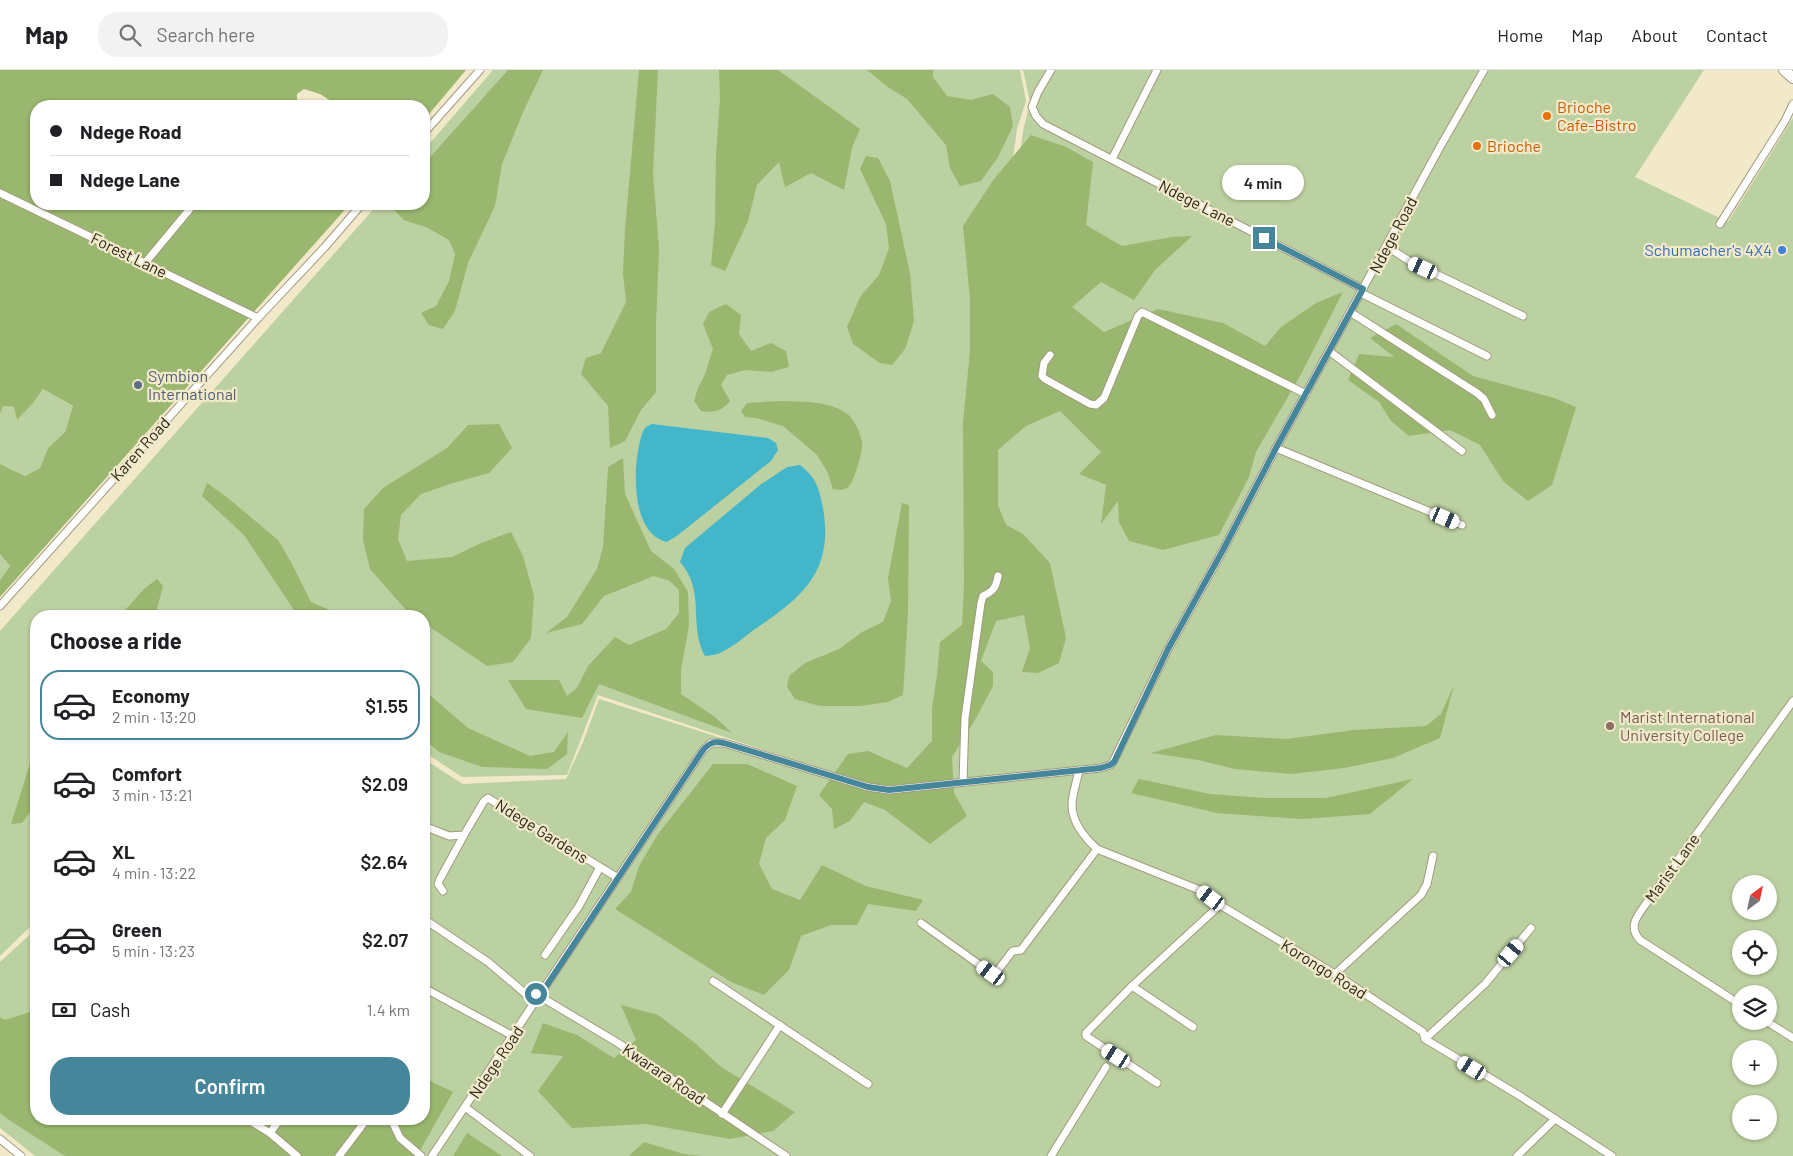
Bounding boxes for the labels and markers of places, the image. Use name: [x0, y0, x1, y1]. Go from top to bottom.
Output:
place label: Brioche Cafe-Bistro: [1557, 97, 1637, 134]
marker: Brioche Cafe-Bistro: [1541, 110, 1553, 122]
place label: Brioche: [1487, 136, 1541, 155]
marker: Brioche: [1471, 140, 1483, 152]
place label: Schumacher's 4X4: [1644, 240, 1772, 259]
marker: Schumacher's 4X4: [1776, 244, 1788, 256]
place label: Symbion International: [148, 366, 237, 403]
marker: Symbion International: [132, 379, 144, 391]
place label: Marist International University College: [1620, 707, 1755, 744]
marker: Marist International University College: [1604, 720, 1616, 732]

